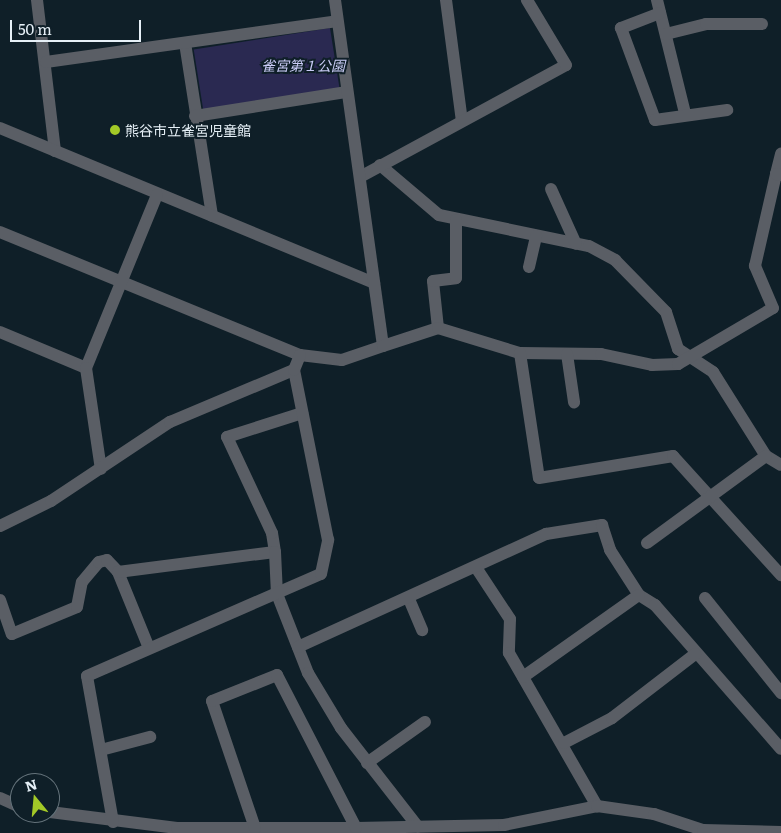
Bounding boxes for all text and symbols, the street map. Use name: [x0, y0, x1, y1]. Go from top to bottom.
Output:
scale bar: [12, 10, 144, 42]
text: 50 m: [18, 17, 52, 40]
park label: 雀宮第１公園: [261, 57, 345, 73]
place label: 熊谷市立雀宮児童館: [125, 122, 251, 138]
marker: 熊谷市立雀宮児童館: [109, 124, 121, 136]
north arrow: [10, 773, 60, 823]
text: N: [22, 773, 39, 796]

